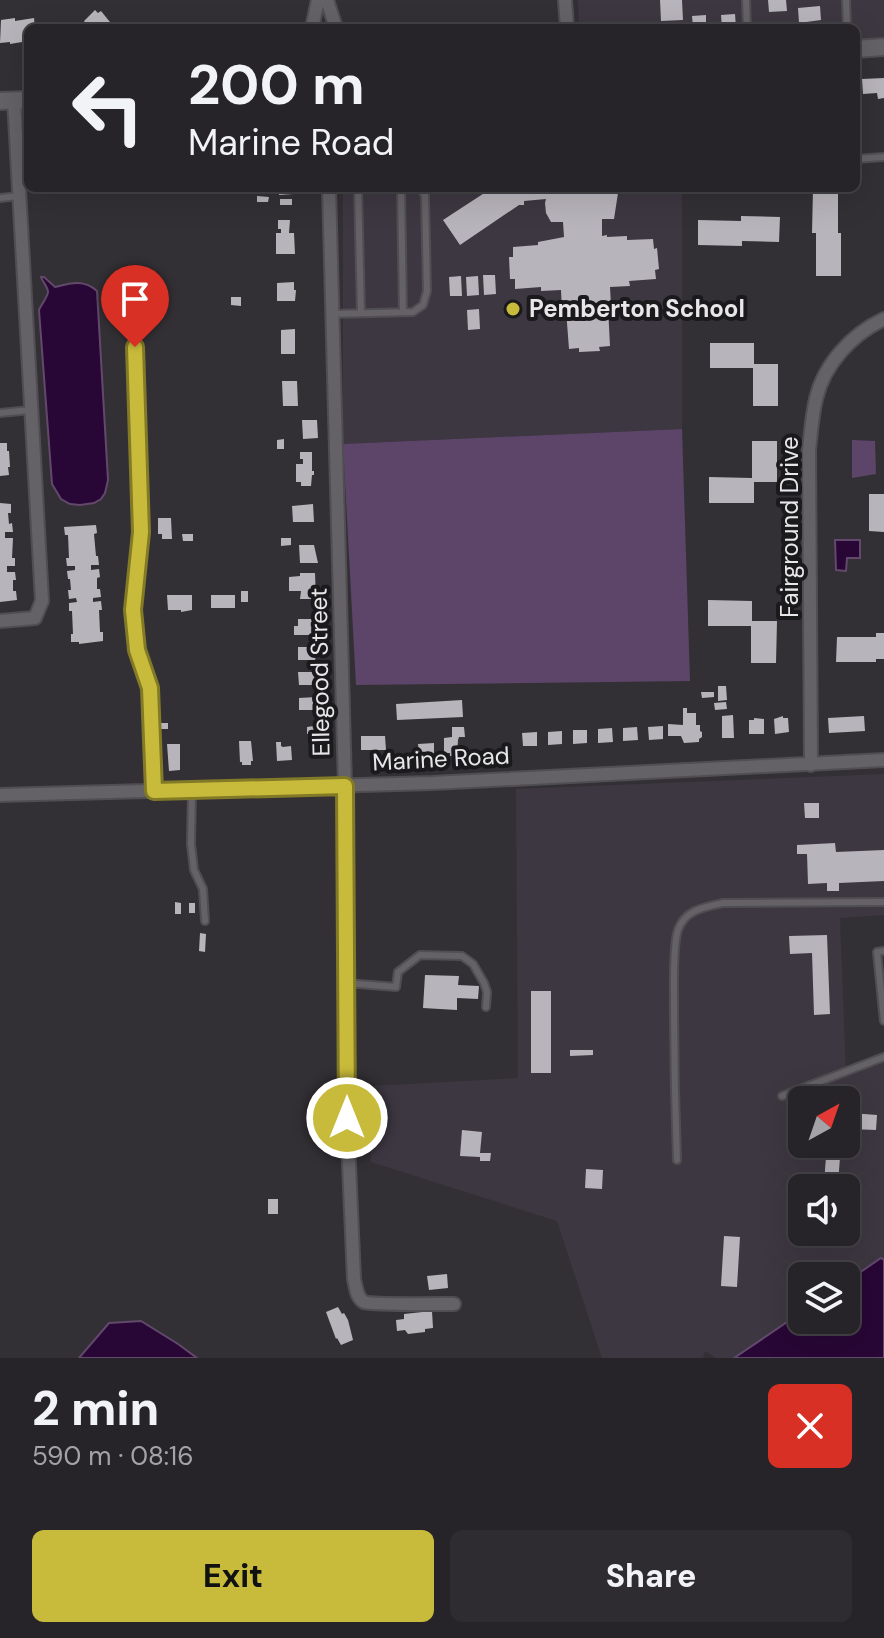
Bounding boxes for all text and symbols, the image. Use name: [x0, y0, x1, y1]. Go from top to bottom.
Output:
text: 200 m: [188, 48, 365, 121]
icon: left: [56, 56, 160, 160]
text: Marine Road: [188, 119, 394, 166]
pin: [101, 265, 169, 347]
icon: arrive: [113, 277, 157, 321]
place label: Pemberton School: [529, 293, 745, 324]
marker: Pemberton School: [504, 300, 522, 318]
street label: Fairground Drive: [774, 436, 805, 618]
street label: Ellegood Street: [303, 587, 336, 757]
street label: Marine Road: [371, 739, 510, 778]
position arrow: [305, 1076, 389, 1160]
north arrow: [788, 1086, 860, 1158]
map controls: [788, 1086, 860, 1334]
button: sound: [788, 1174, 860, 1246]
button: layers: [788, 1262, 860, 1334]
text: 2 min: [32, 1377, 159, 1440]
button: close: [768, 1384, 852, 1468]
text: 590 m · 08:16: [32, 1439, 194, 1473]
button: Exit: [32, 1530, 434, 1622]
button: Share: [450, 1530, 852, 1622]

